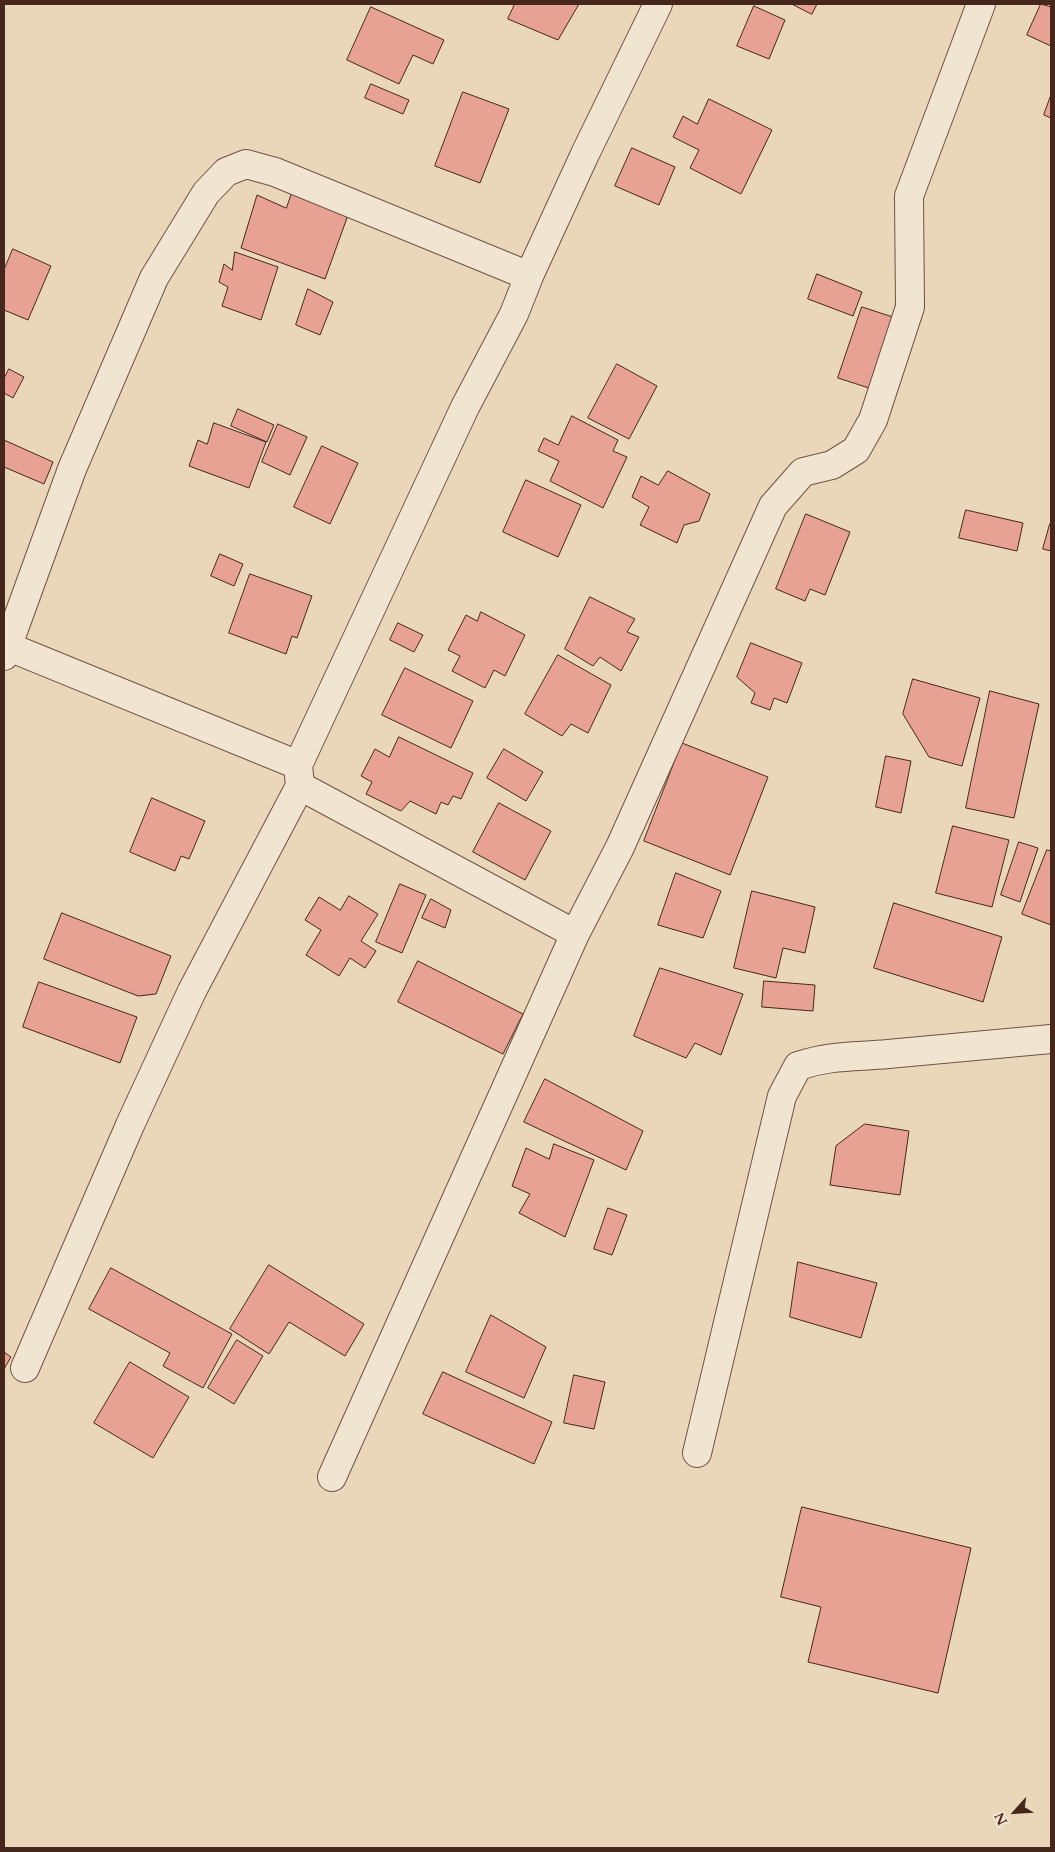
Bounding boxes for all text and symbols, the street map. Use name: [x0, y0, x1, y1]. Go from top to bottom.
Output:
north arrow: [990, 1787, 1040, 1837]
text: N: [990, 1809, 1012, 1828]

